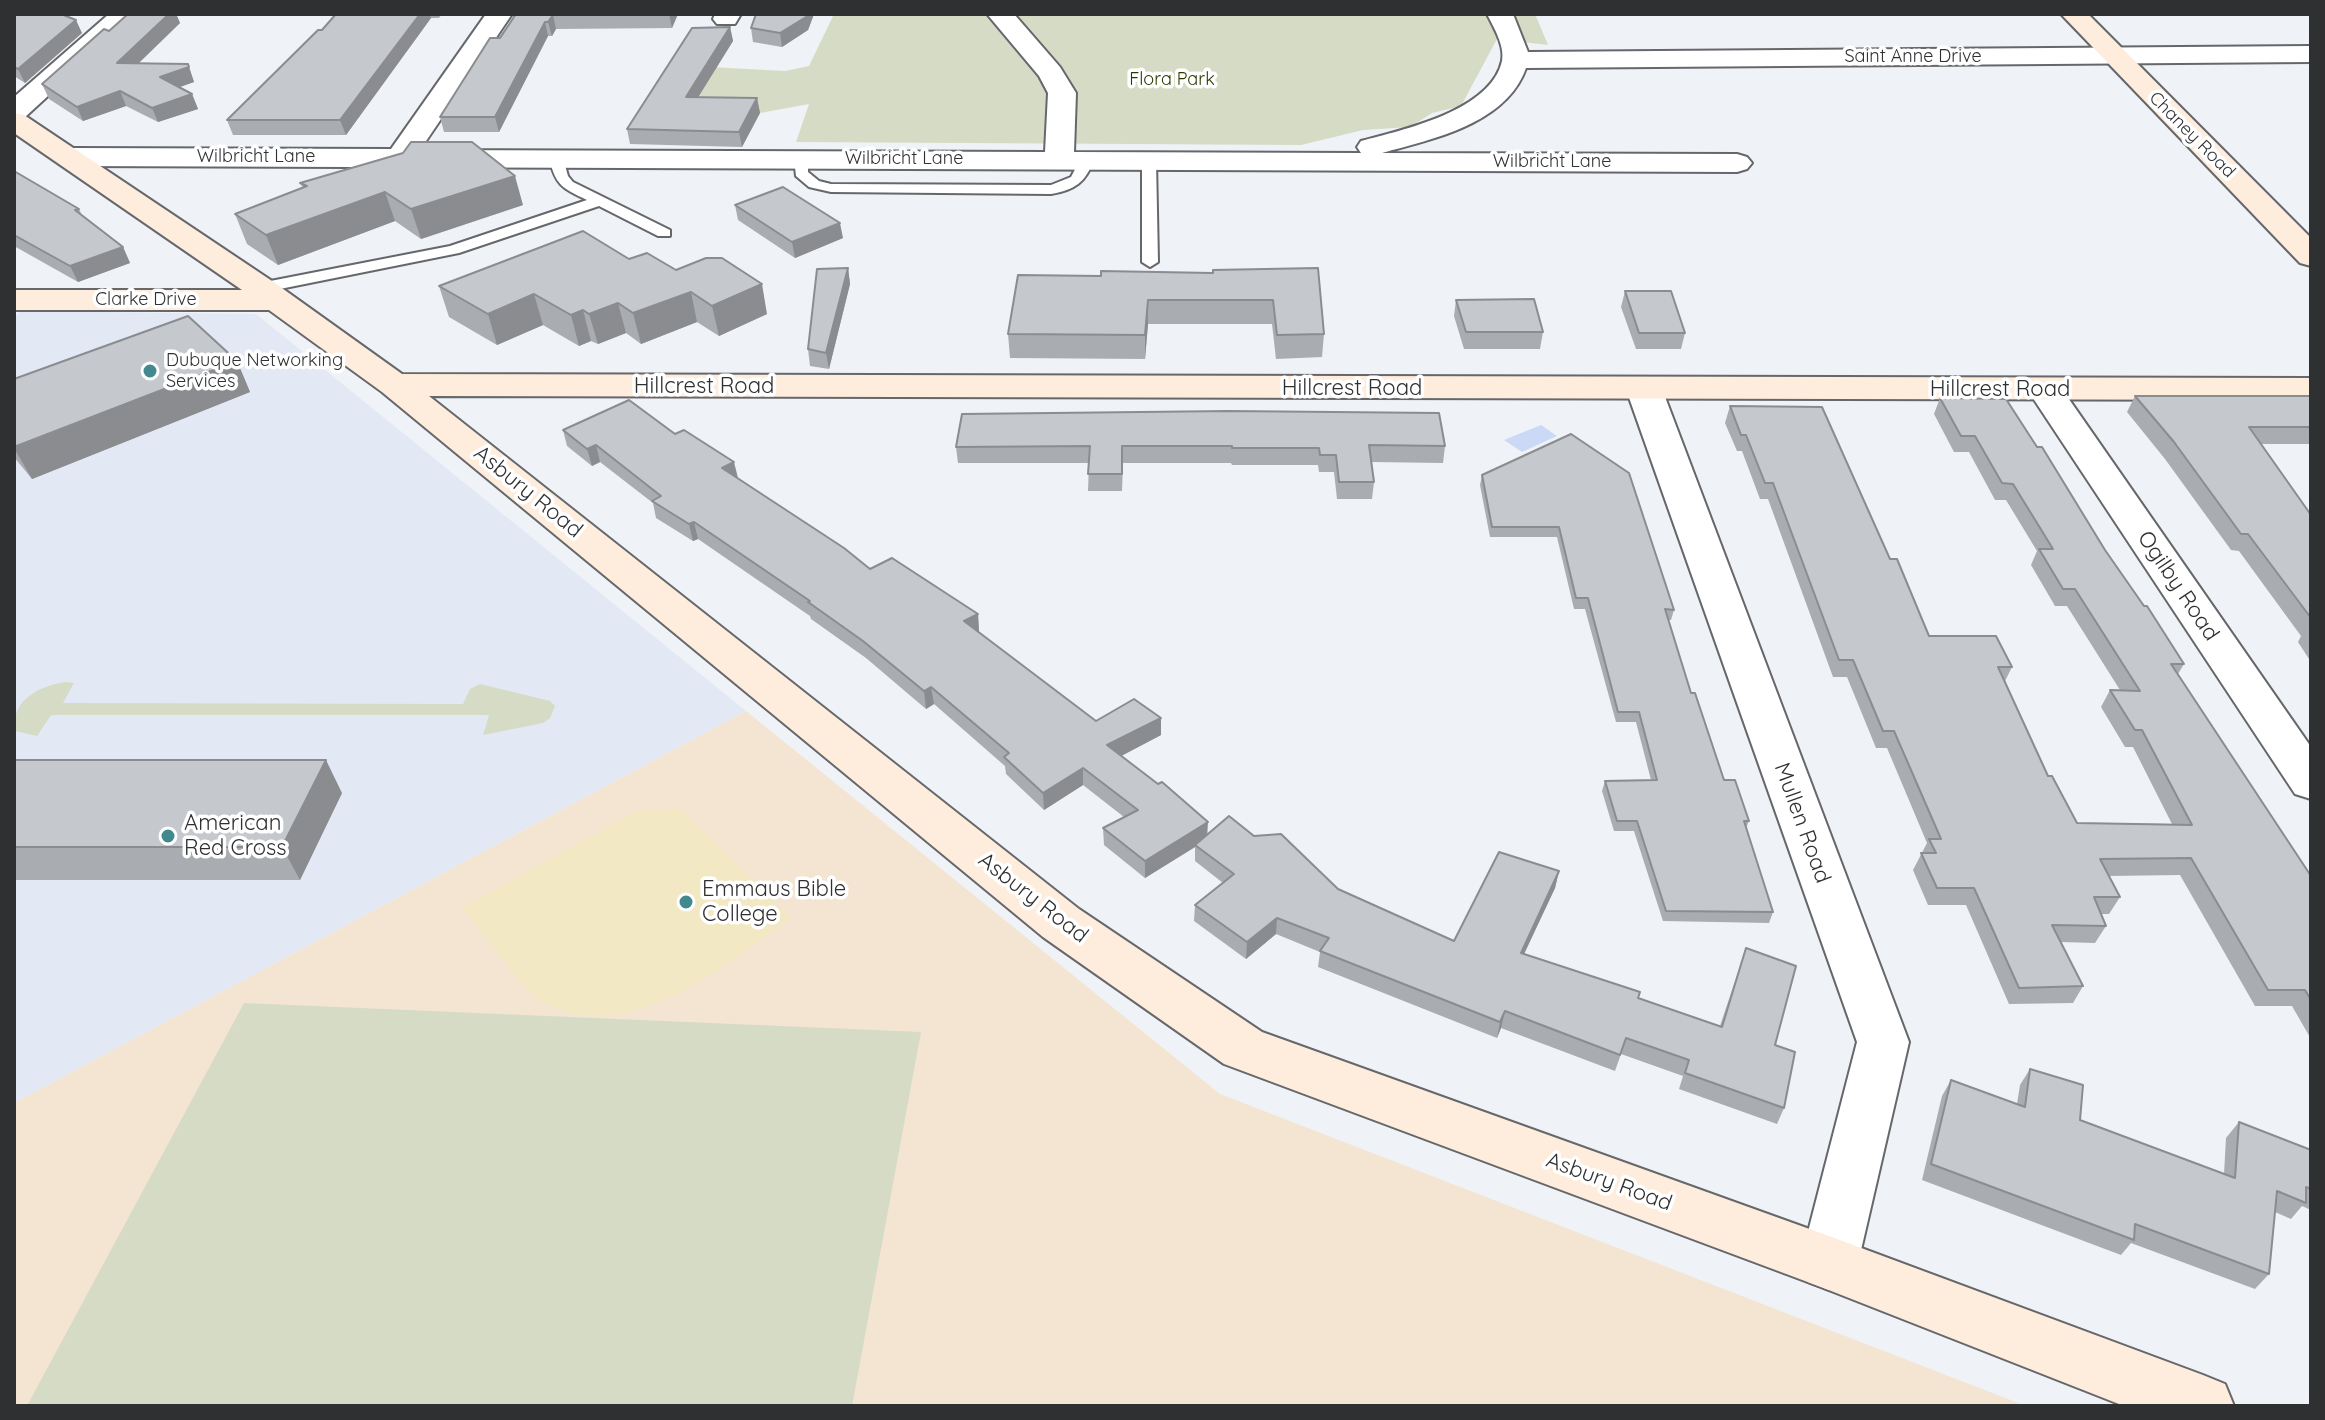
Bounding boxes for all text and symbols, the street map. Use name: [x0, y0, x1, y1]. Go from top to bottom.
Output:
street label: Saint Anne Drive: [1844, 46, 1982, 68]
park label: Flora Park: [1129, 69, 1215, 91]
street label: Chaney Road: [2144, 87, 2240, 183]
street label: Wilbricht Lane: [197, 146, 315, 168]
street label: Wilbricht Lane: [845, 148, 963, 170]
street label: Wilbricht Lane: [1493, 151, 1611, 173]
street label: Clarke Drive: [95, 289, 197, 311]
place label: Dubuque Networking Services: [166, 350, 343, 392]
marker: Dubuque Networking Services: [141, 362, 159, 380]
street label: Hillcrest Road: [634, 373, 774, 399]
street label: Hillcrest Road: [1282, 375, 1422, 401]
street label: Hillcrest Road: [1930, 376, 2070, 402]
street label: Asbury Road: [468, 440, 588, 544]
street label: Ogilby Road: [2132, 526, 2224, 646]
street label: Mullen Road: [1768, 759, 1836, 887]
place label: American Red Cross: [184, 810, 287, 862]
marker: American Red Cross: [159, 827, 177, 845]
street label: Asbury Road: [973, 847, 1093, 949]
place label: Emmaus Bible College: [702, 876, 846, 928]
marker: Emmaus Bible College: [677, 893, 695, 911]
street label: Asbury Road: [1542, 1147, 1676, 1217]

